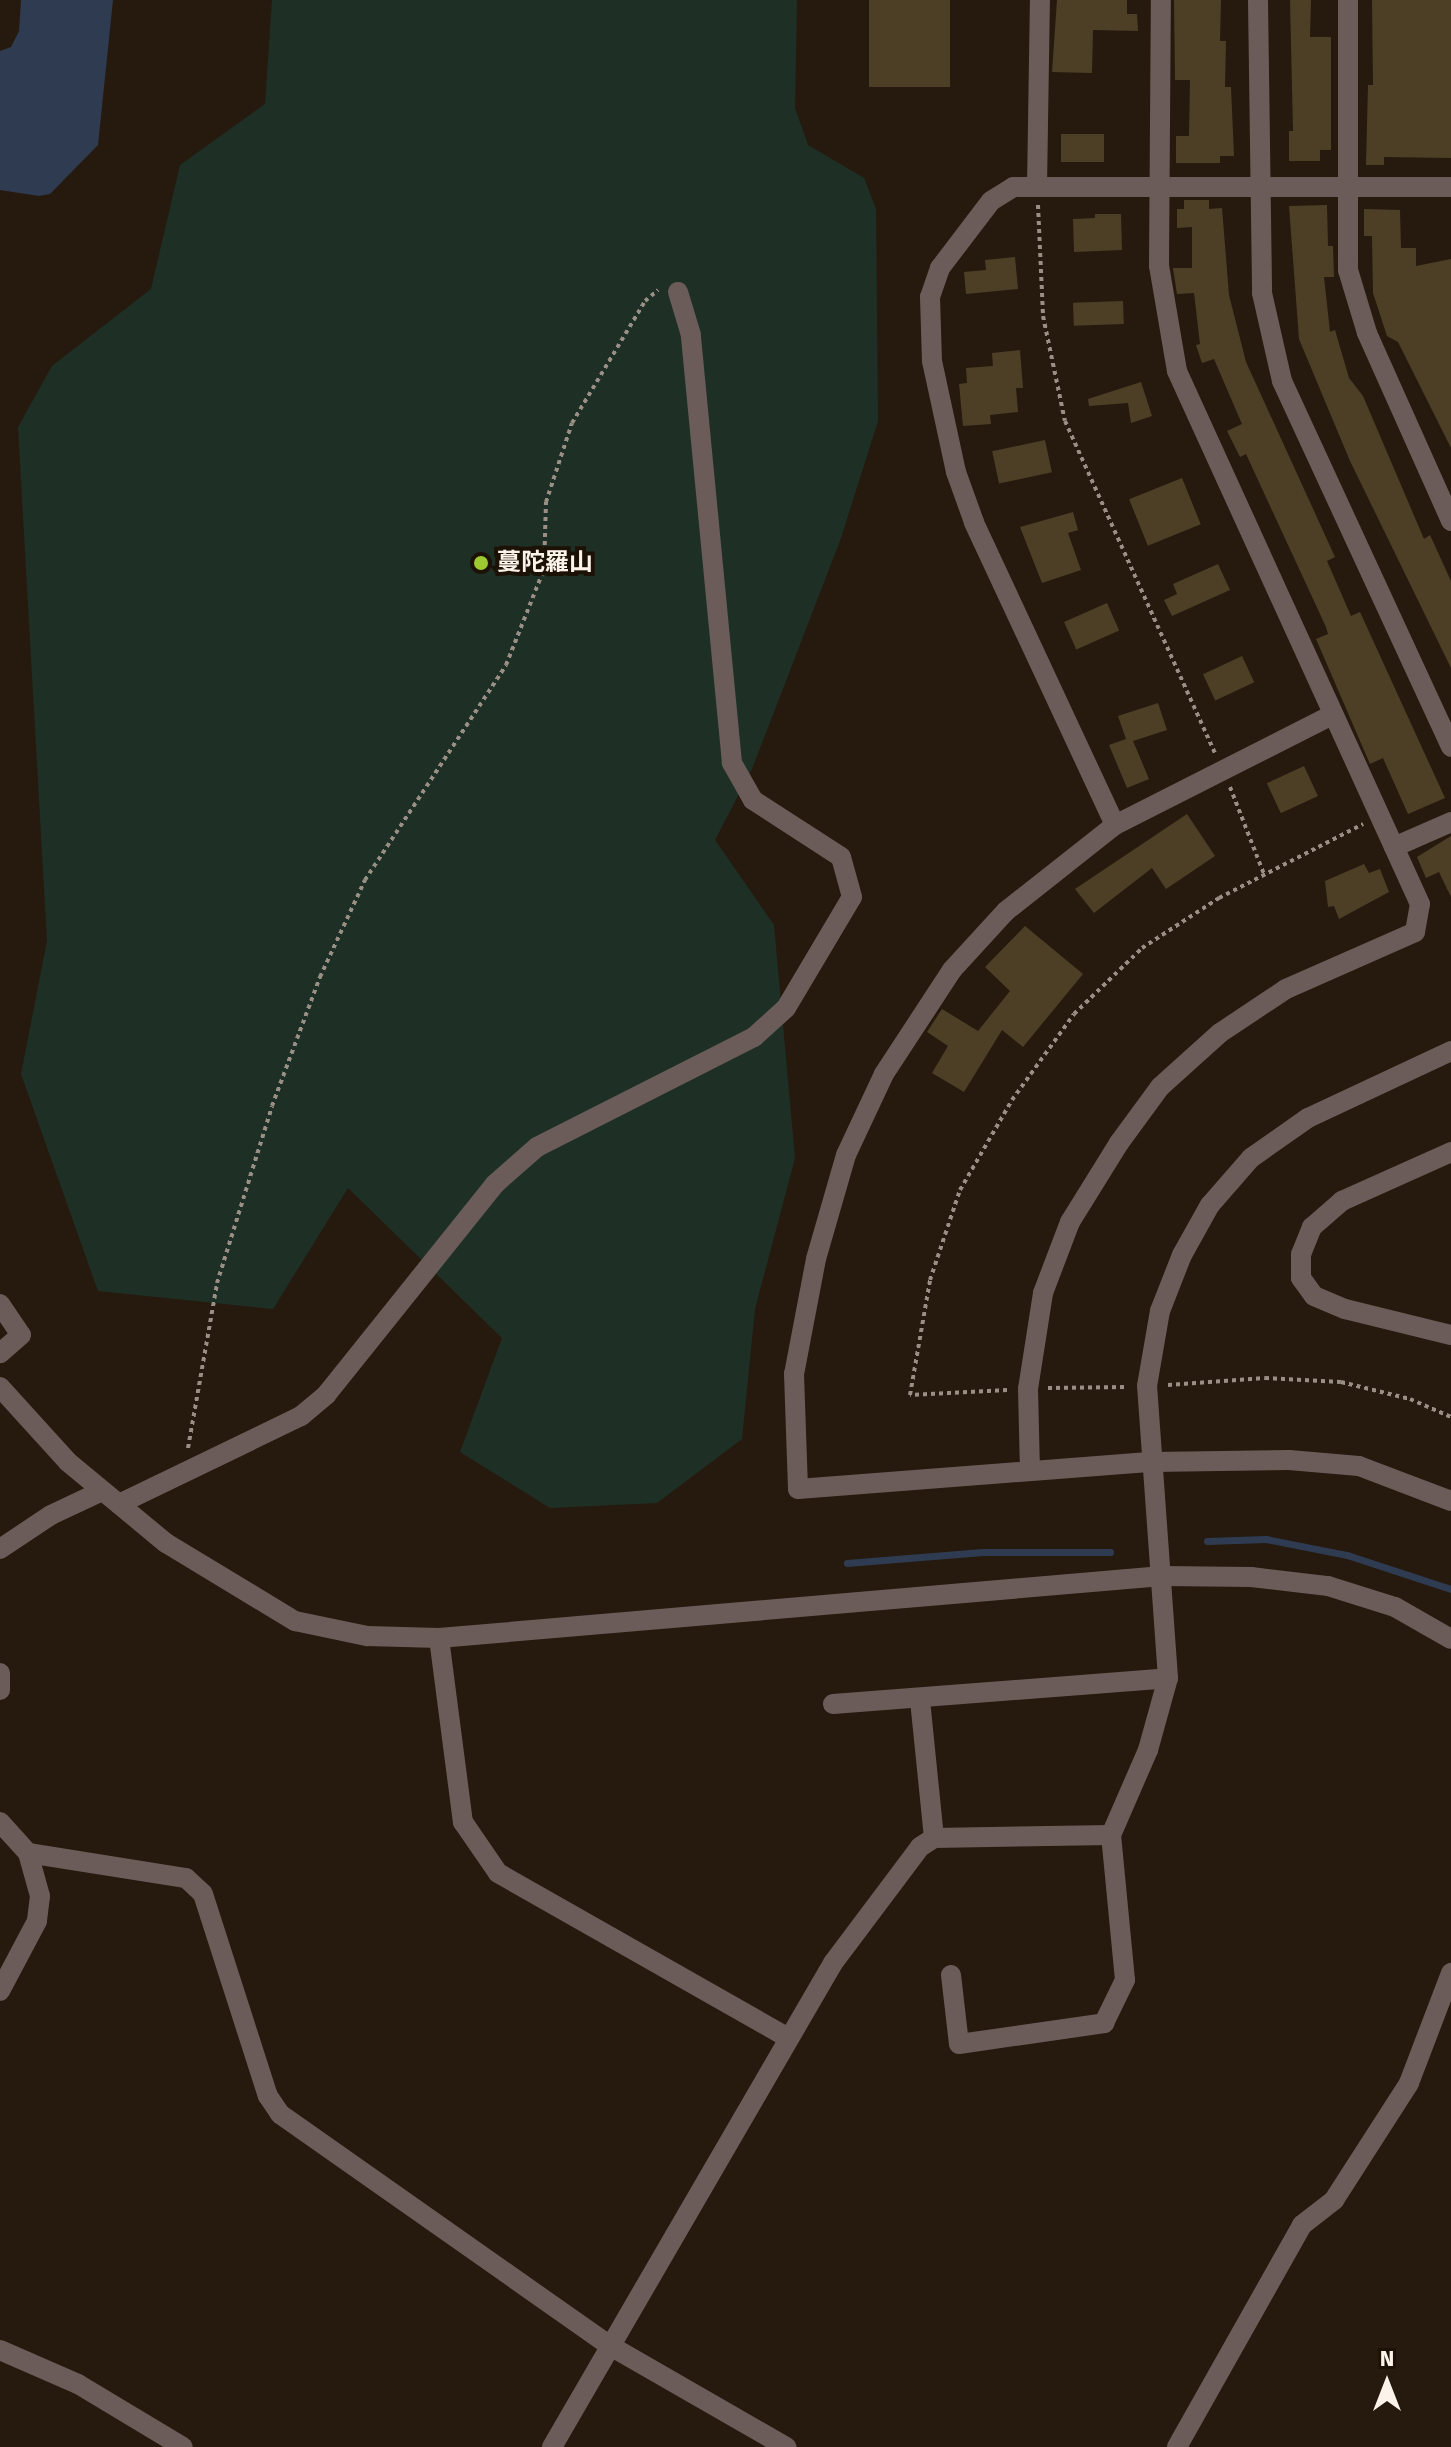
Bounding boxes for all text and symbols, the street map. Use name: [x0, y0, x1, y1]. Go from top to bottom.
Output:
place label: 蔓陀羅山: [497, 549, 593, 577]
marker: 蔓陀羅山: [472, 554, 490, 572]
north arrow: [1347, 2343, 1427, 2423]
text: N: [1380, 2345, 1394, 2372]

